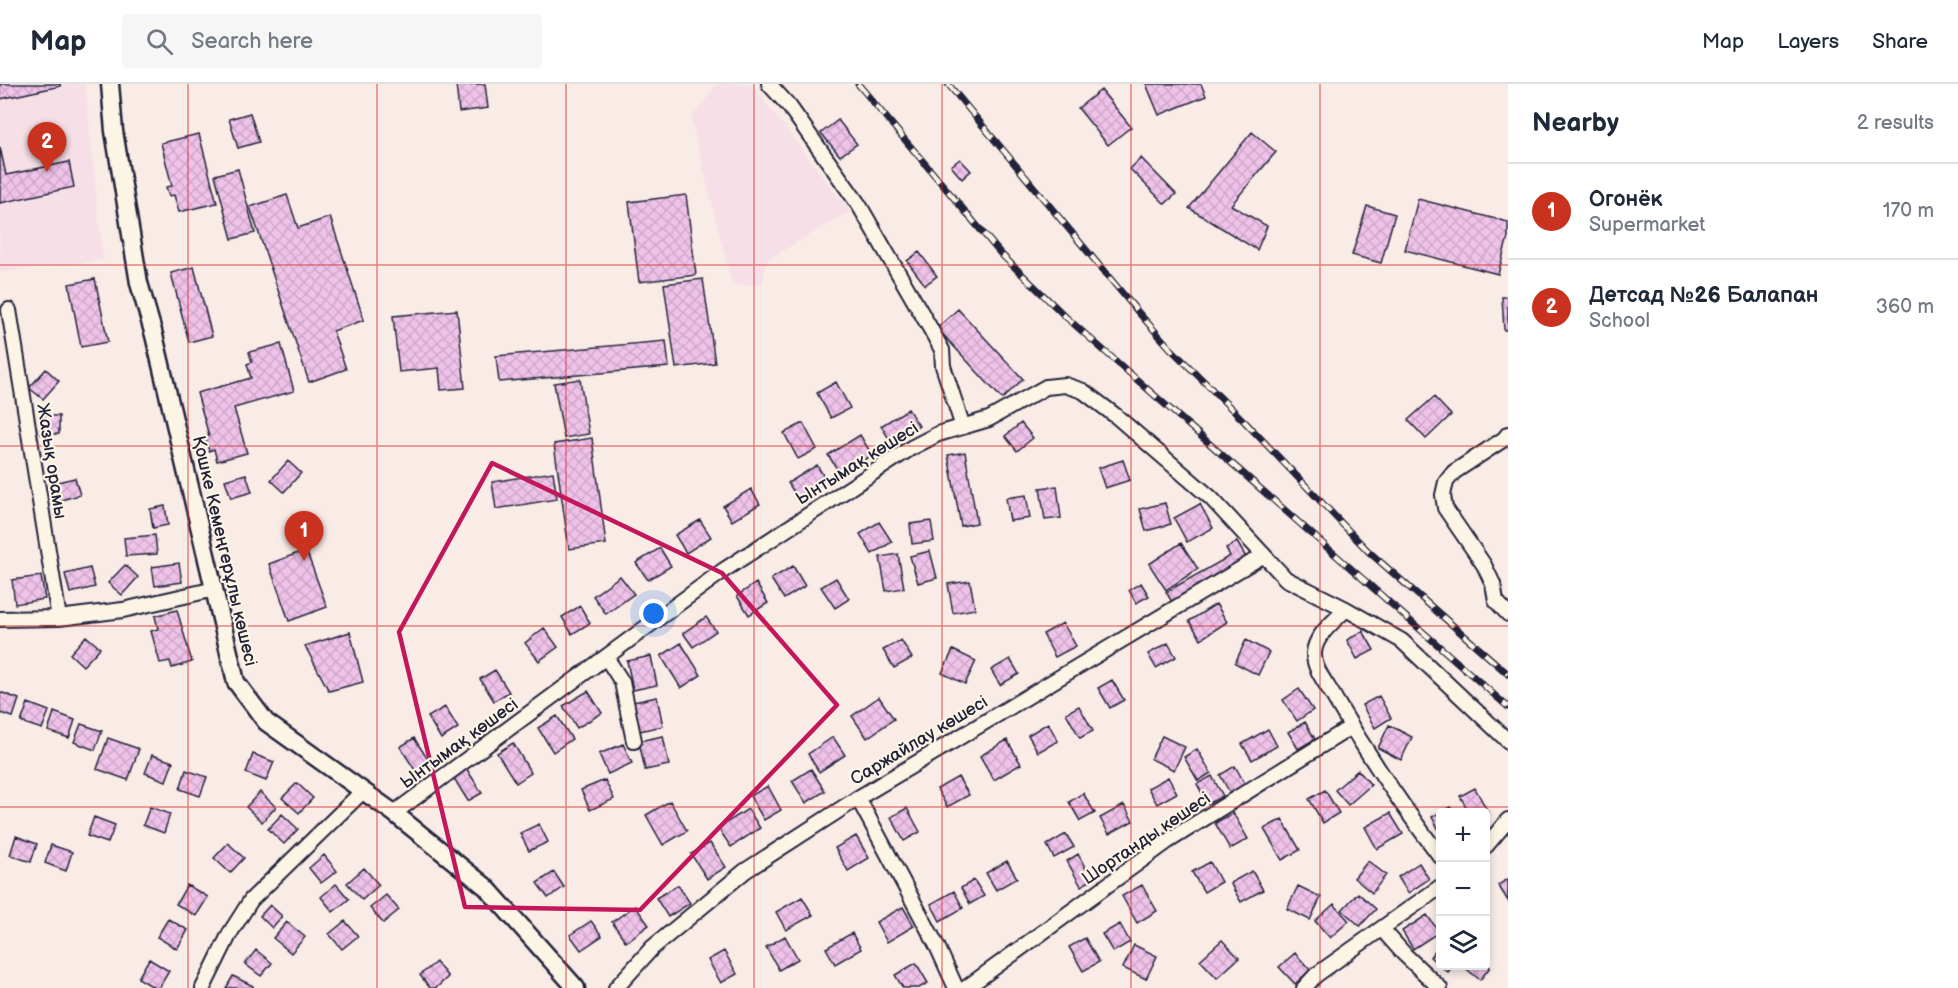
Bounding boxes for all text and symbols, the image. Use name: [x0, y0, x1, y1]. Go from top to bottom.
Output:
search box: [122, 14, 542, 68]
text: Map: [30, 25, 86, 58]
icon: search: [143, 25, 176, 58]
text: Search here: [191, 28, 313, 55]
text: Map: [1702, 29, 1744, 54]
text: Layers: [1777, 29, 1839, 54]
text: Share: [1872, 29, 1928, 54]
text: Nearby: [1532, 108, 1619, 139]
text: 2 results: [1857, 111, 1934, 135]
pin: 2: [28, 122, 66, 172]
text: Огонёк: [1589, 186, 1662, 213]
text: 1: [1547, 199, 1556, 223]
text: 170 m: [1883, 199, 1934, 223]
text: Supermarket: [1589, 213, 1705, 237]
text: Детсад №26 Балапан: [1589, 282, 1818, 309]
text: 2: [1546, 295, 1557, 319]
text: 360 m: [1876, 295, 1934, 319]
text: School: [1589, 309, 1650, 333]
street label: Жазық орамы: [32, 402, 71, 520]
street label: Ынтымақ көшесі: [792, 417, 922, 510]
street label: Қошке Кемеңгерұлы көшесі: [188, 434, 261, 668]
pin: 1: [284, 512, 324, 561]
your location: [639, 599, 668, 628]
street label: Саржайлау көшесі: [847, 691, 992, 790]
street label: Ынтымақ көшесі: [396, 694, 522, 793]
street label: Шортанды көшесі: [1078, 788, 1215, 889]
map controls: [1436, 808, 1490, 970]
button: +: [1436, 808, 1490, 862]
button: −: [1436, 862, 1490, 916]
button: layers: [1436, 916, 1490, 970]

